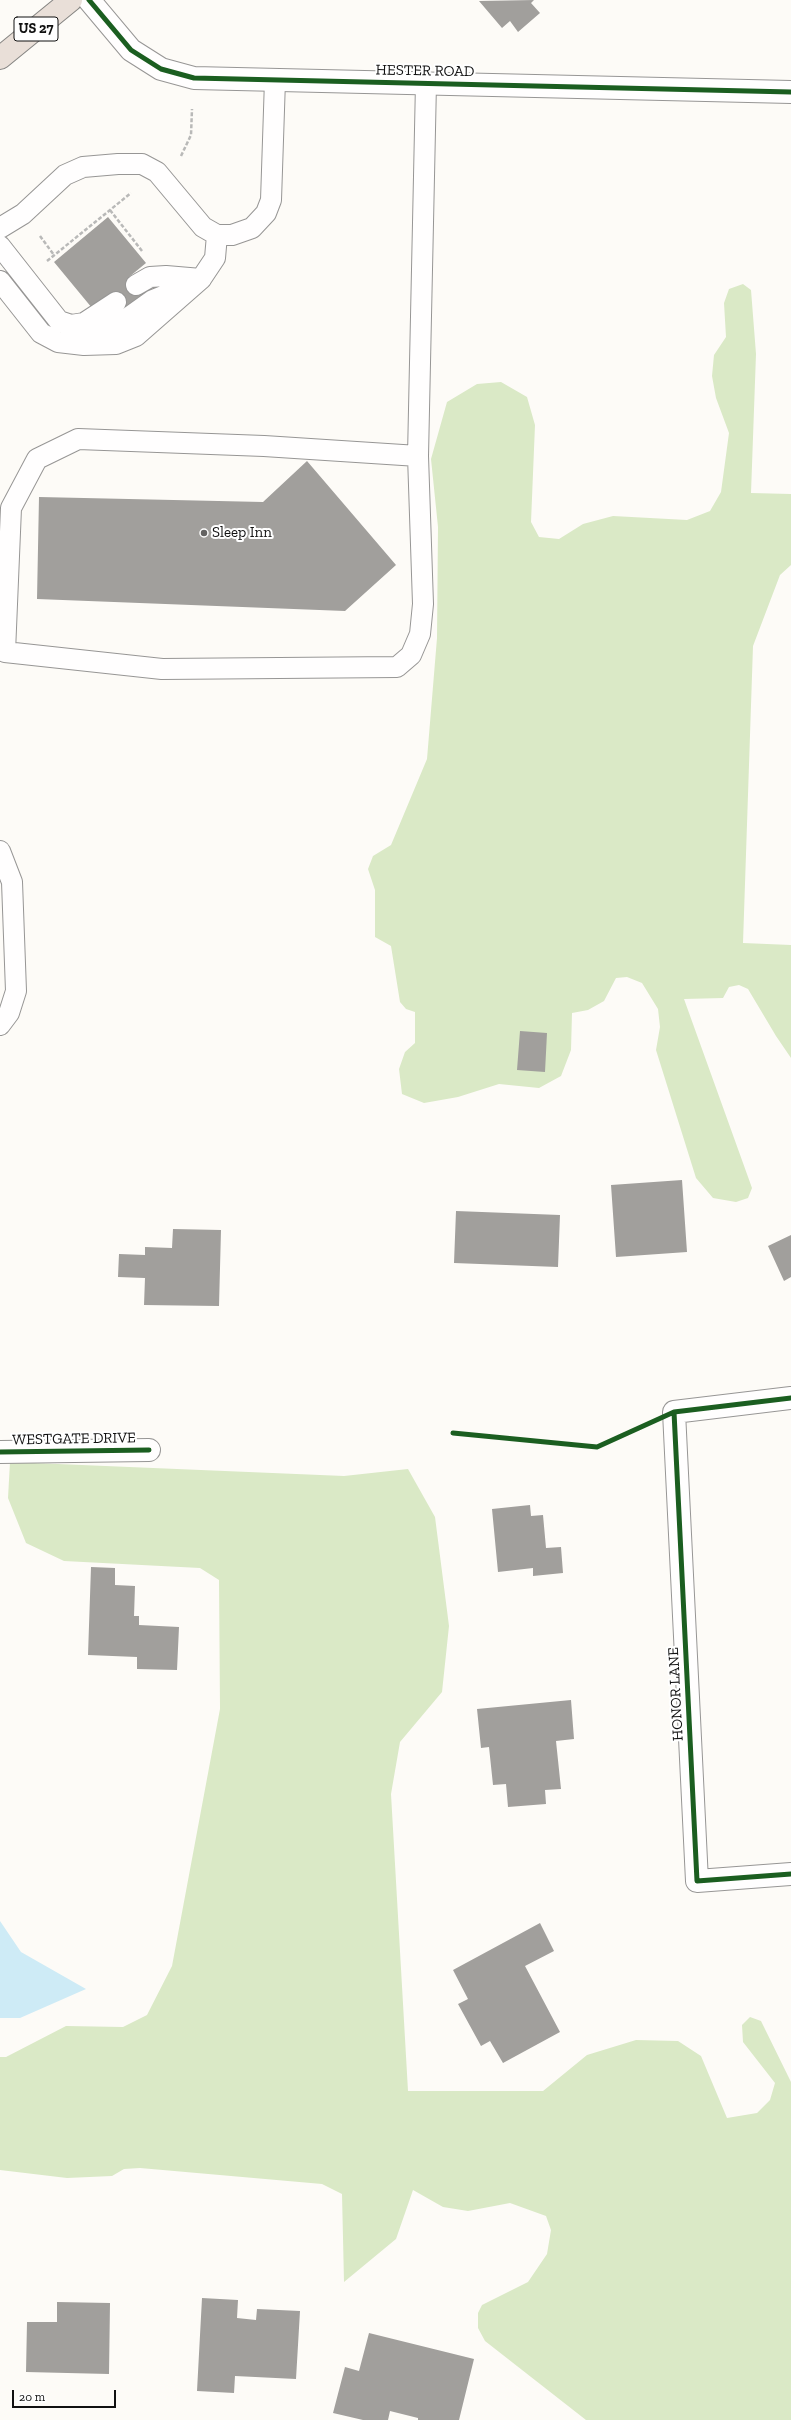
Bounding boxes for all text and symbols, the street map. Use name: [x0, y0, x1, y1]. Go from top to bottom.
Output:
road number: US 27: [14, 17, 58, 41]
street label: HESTER ROAD: [375, 61, 475, 81]
place label: Sleep Inn: [212, 524, 272, 542]
marker: Sleep Inn: [199, 528, 209, 538]
street label: WESTGATE DRIVE: [12, 1429, 136, 1449]
street label: HONOR LANE: [665, 1647, 687, 1741]
scale bar: [14, 2382, 118, 2408]
text: 20 m: [19, 2390, 45, 2404]

